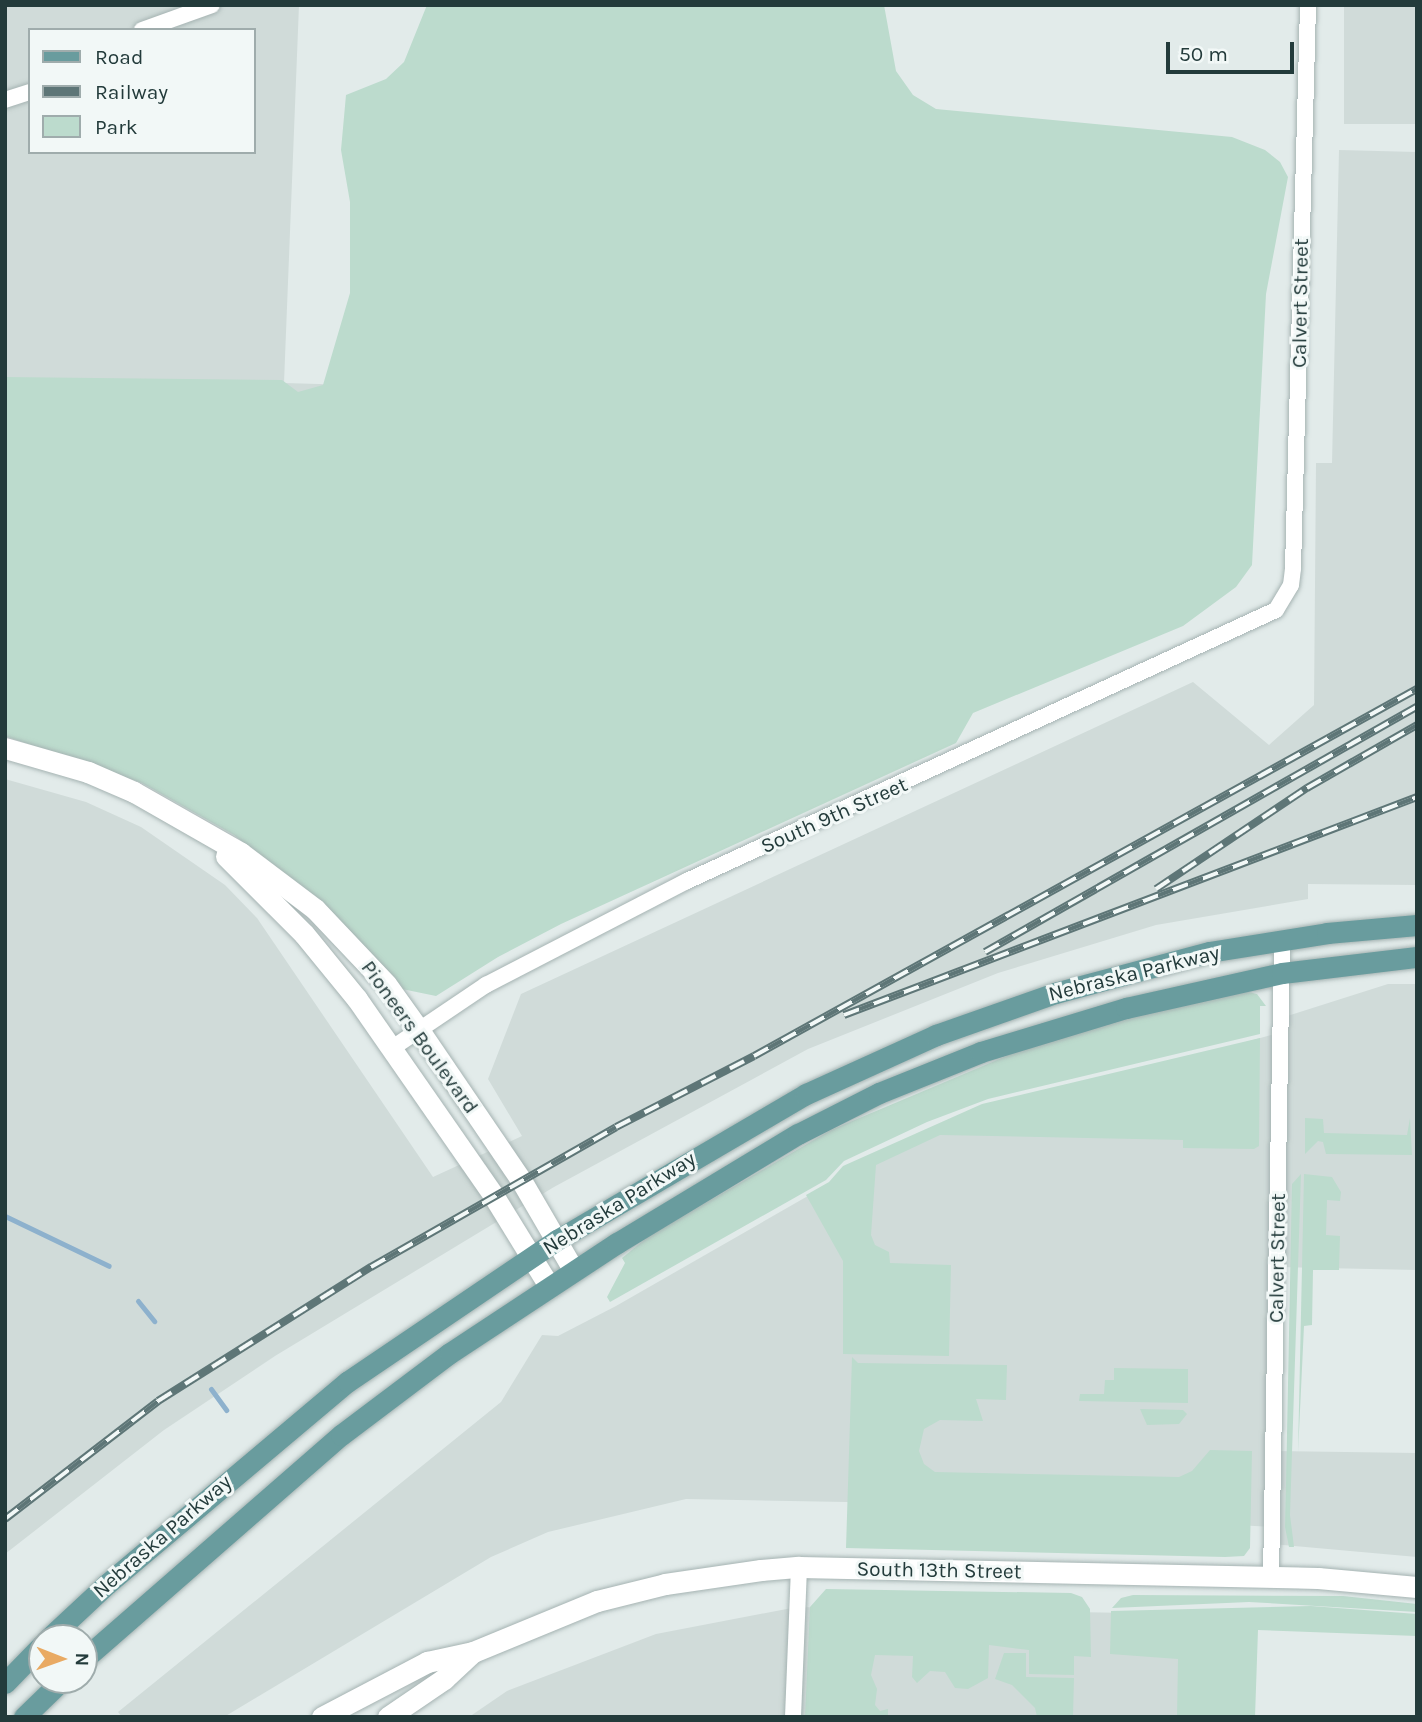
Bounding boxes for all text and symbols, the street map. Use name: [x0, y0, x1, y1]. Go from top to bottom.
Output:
legend: [28, 28, 256, 154]
scale bar: [1170, 28, 1298, 72]
text: 50 m: [1179, 42, 1228, 66]
text: Road: [95, 45, 143, 69]
text: Railway: [95, 80, 168, 104]
text: Park: [95, 115, 138, 139]
street label: Calvert Street: [1286, 238, 1314, 368]
street label: South 9th Street: [757, 771, 911, 859]
street label: Nebraska Parkway: [1046, 940, 1222, 1006]
street label: Pioneers Boulevard: [356, 955, 484, 1119]
street label: Nebraska Parkway: [538, 1146, 700, 1260]
street label: Calvert Street: [1263, 1193, 1291, 1323]
street label: Nebraska Parkway: [88, 1469, 236, 1603]
street label: South 13th Street: [856, 1556, 1022, 1584]
north arrow: [28, 1624, 98, 1694]
text: N: [71, 1652, 93, 1666]

